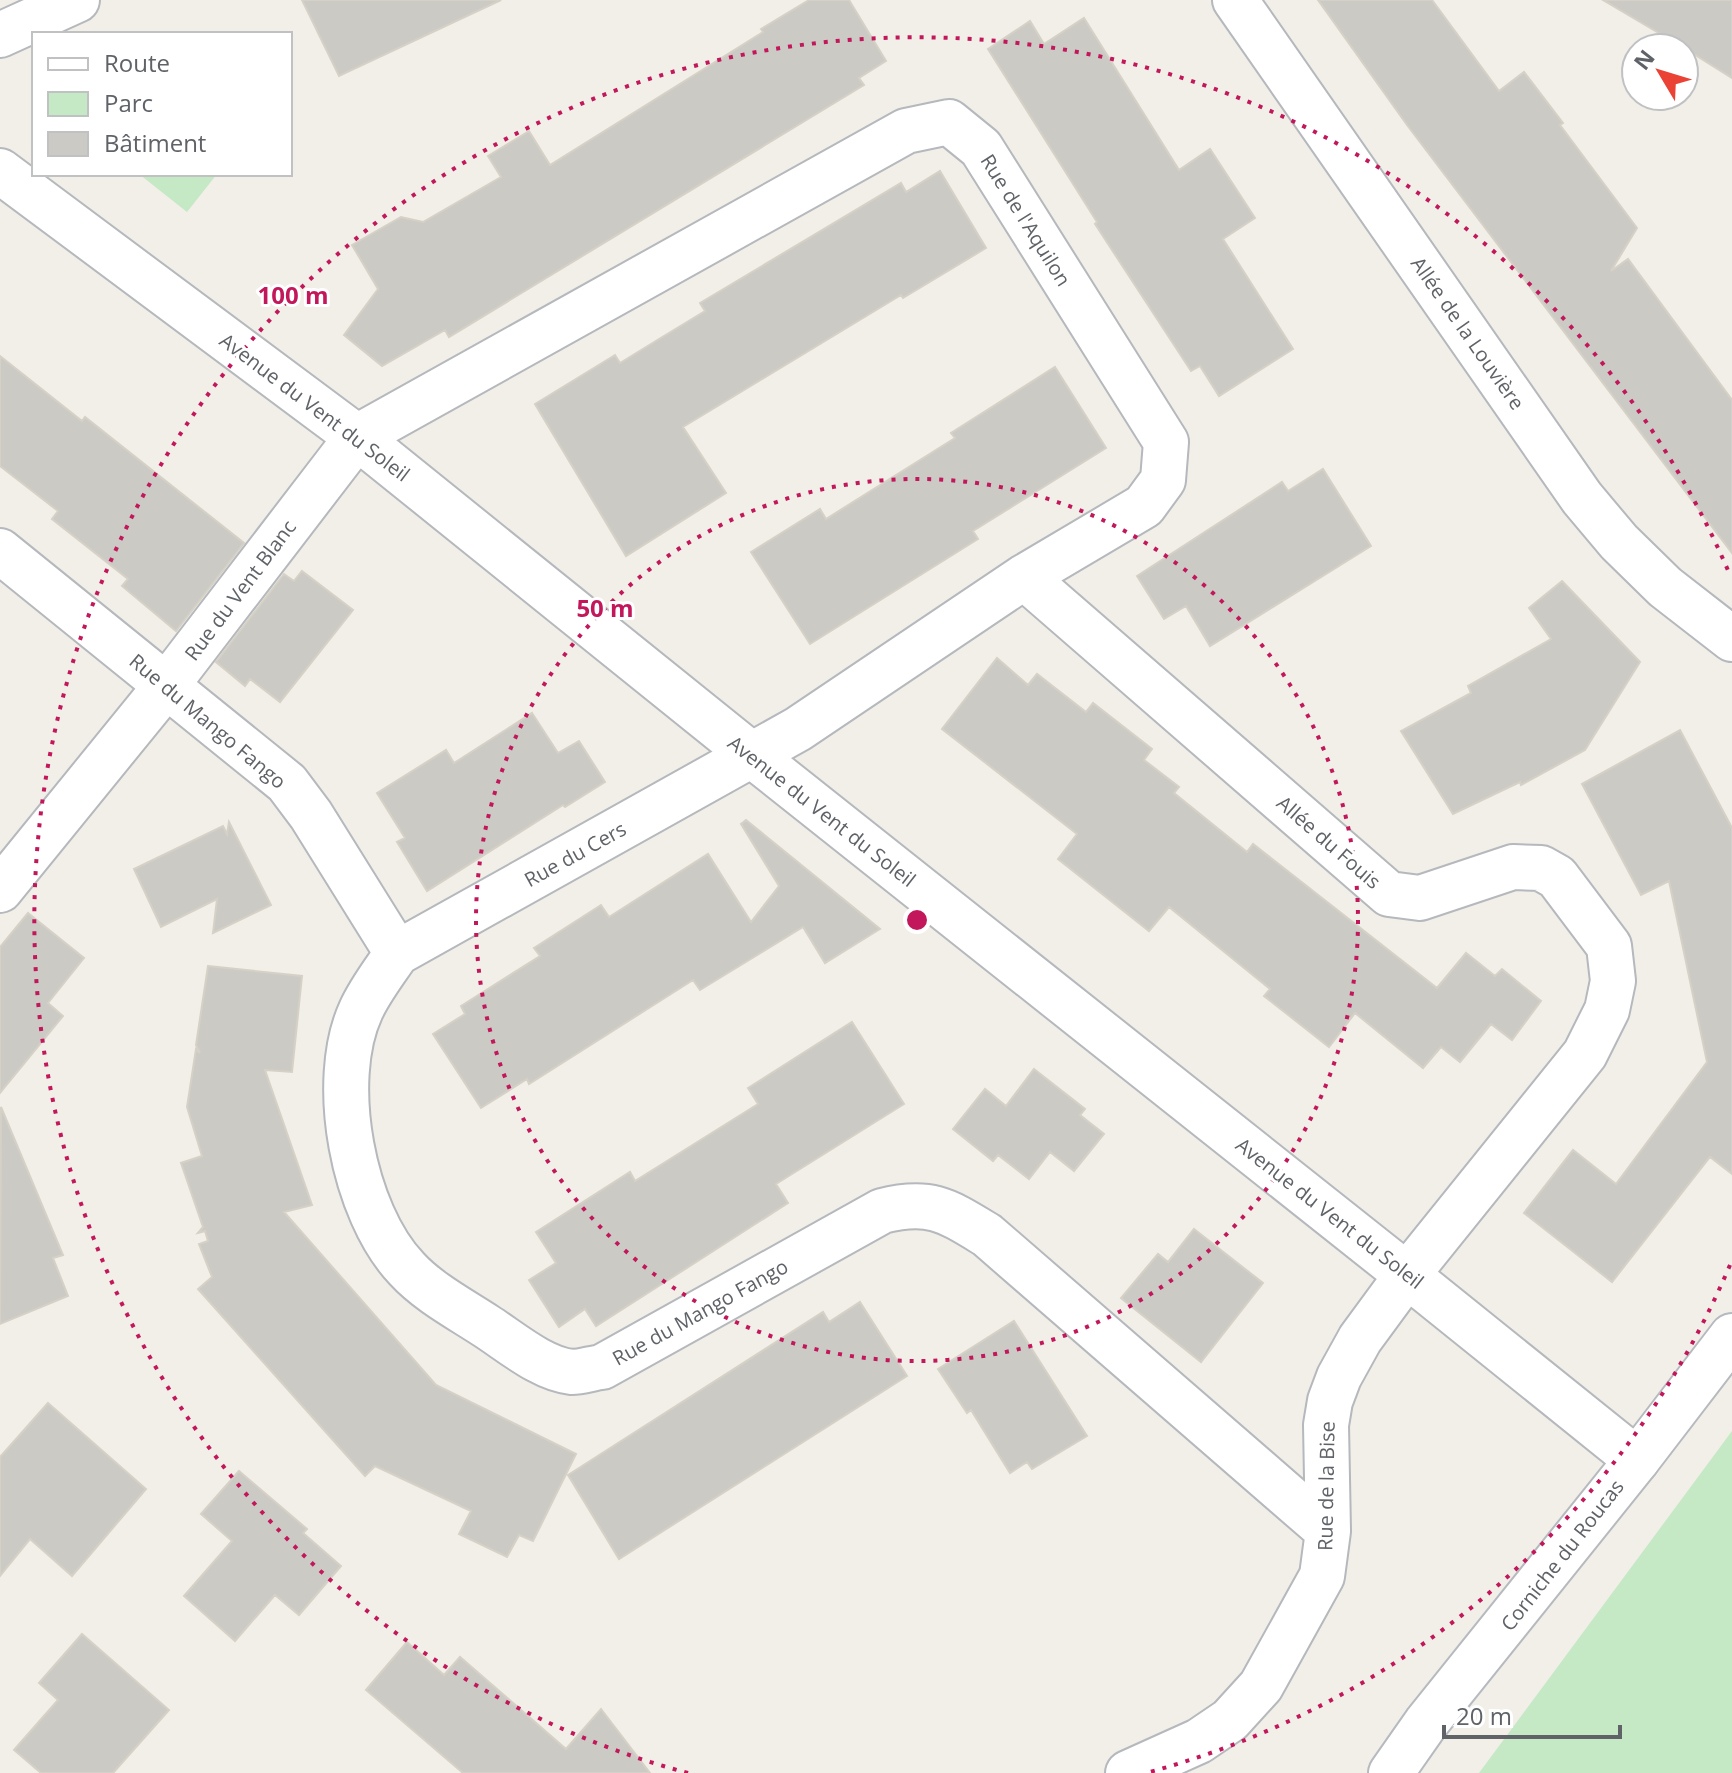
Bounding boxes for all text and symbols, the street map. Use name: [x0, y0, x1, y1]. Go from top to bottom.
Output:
legend: [32, 32, 292, 176]
north arrow: [1620, 32, 1700, 112]
text: N: [1626, 43, 1661, 75]
text: Route: [104, 46, 170, 79]
text: Parc: [104, 86, 153, 119]
text: Bâtiment: [104, 126, 206, 159]
street label: Rue de l'Aquilon: [975, 149, 1077, 291]
street label: Allée de la Louvière: [1405, 251, 1531, 415]
text: 100 m: [258, 278, 328, 311]
street label: Avenue du Vent du Soleil: [214, 327, 416, 487]
street label: Rue du Vent Blanc: [178, 514, 302, 666]
text: 50 m: [576, 591, 634, 624]
street label: Rue du Mango Fango: [124, 647, 292, 795]
street label: Avenue du Vent du Soleil: [723, 729, 921, 893]
street label: Allée du Fouis: [1271, 789, 1387, 895]
street label: Rue du Cers: [519, 815, 631, 893]
centre of rings: [903, 906, 931, 934]
street label: Avenue du Vent du Soleil: [1231, 1131, 1429, 1295]
street label: Rue du Mango Fango: [607, 1252, 793, 1372]
street label: Rue de la Bise: [1311, 1421, 1341, 1551]
street label: Corniche du Roucas: [1494, 1474, 1630, 1636]
scale bar: [1444, 1689, 1620, 1739]
text: 20 m: [1456, 1699, 1512, 1732]

